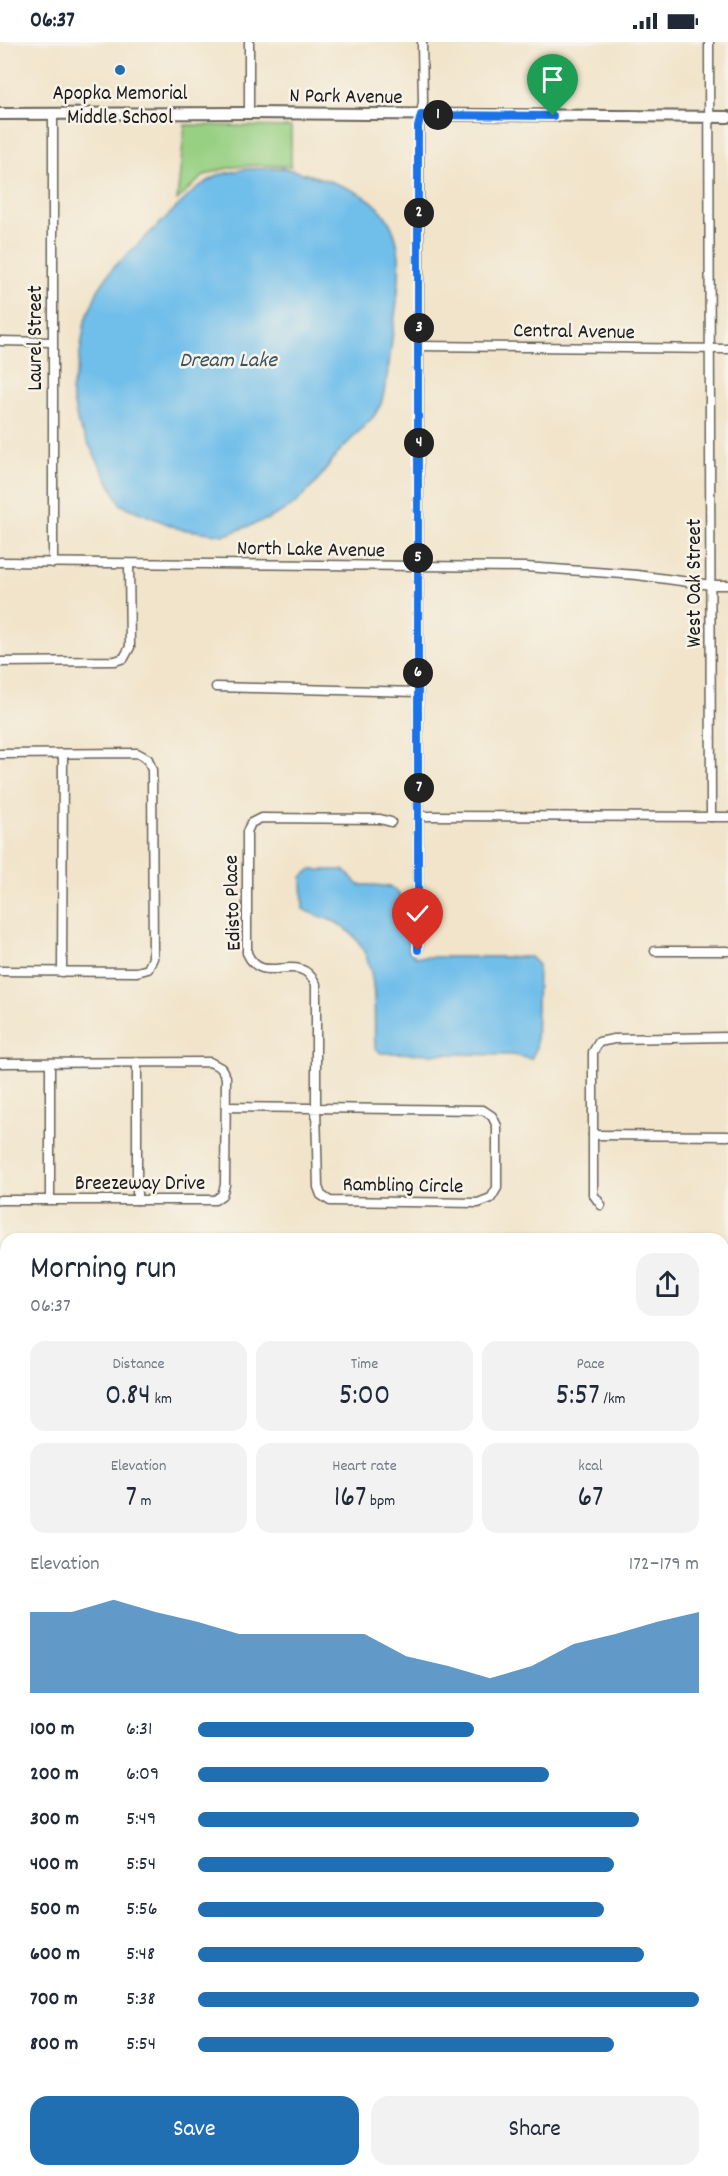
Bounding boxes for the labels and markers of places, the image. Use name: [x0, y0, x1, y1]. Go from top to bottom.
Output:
pin: [527, 54, 578, 116]
marker: Apopka Memorial Middle School: [113, 63, 127, 77]
place label: Apopka Memorial Middle School: [52, 80, 188, 134]
pin: 1: [423, 100, 453, 130]
pin: 2: [404, 198, 434, 228]
pin: 3: [404, 313, 434, 343]
pin: 4: [404, 428, 434, 458]
pin: 5: [403, 543, 433, 573]
pin: 6: [403, 658, 433, 688]
pin: 7: [404, 773, 434, 803]
pin: [392, 888, 443, 950]

